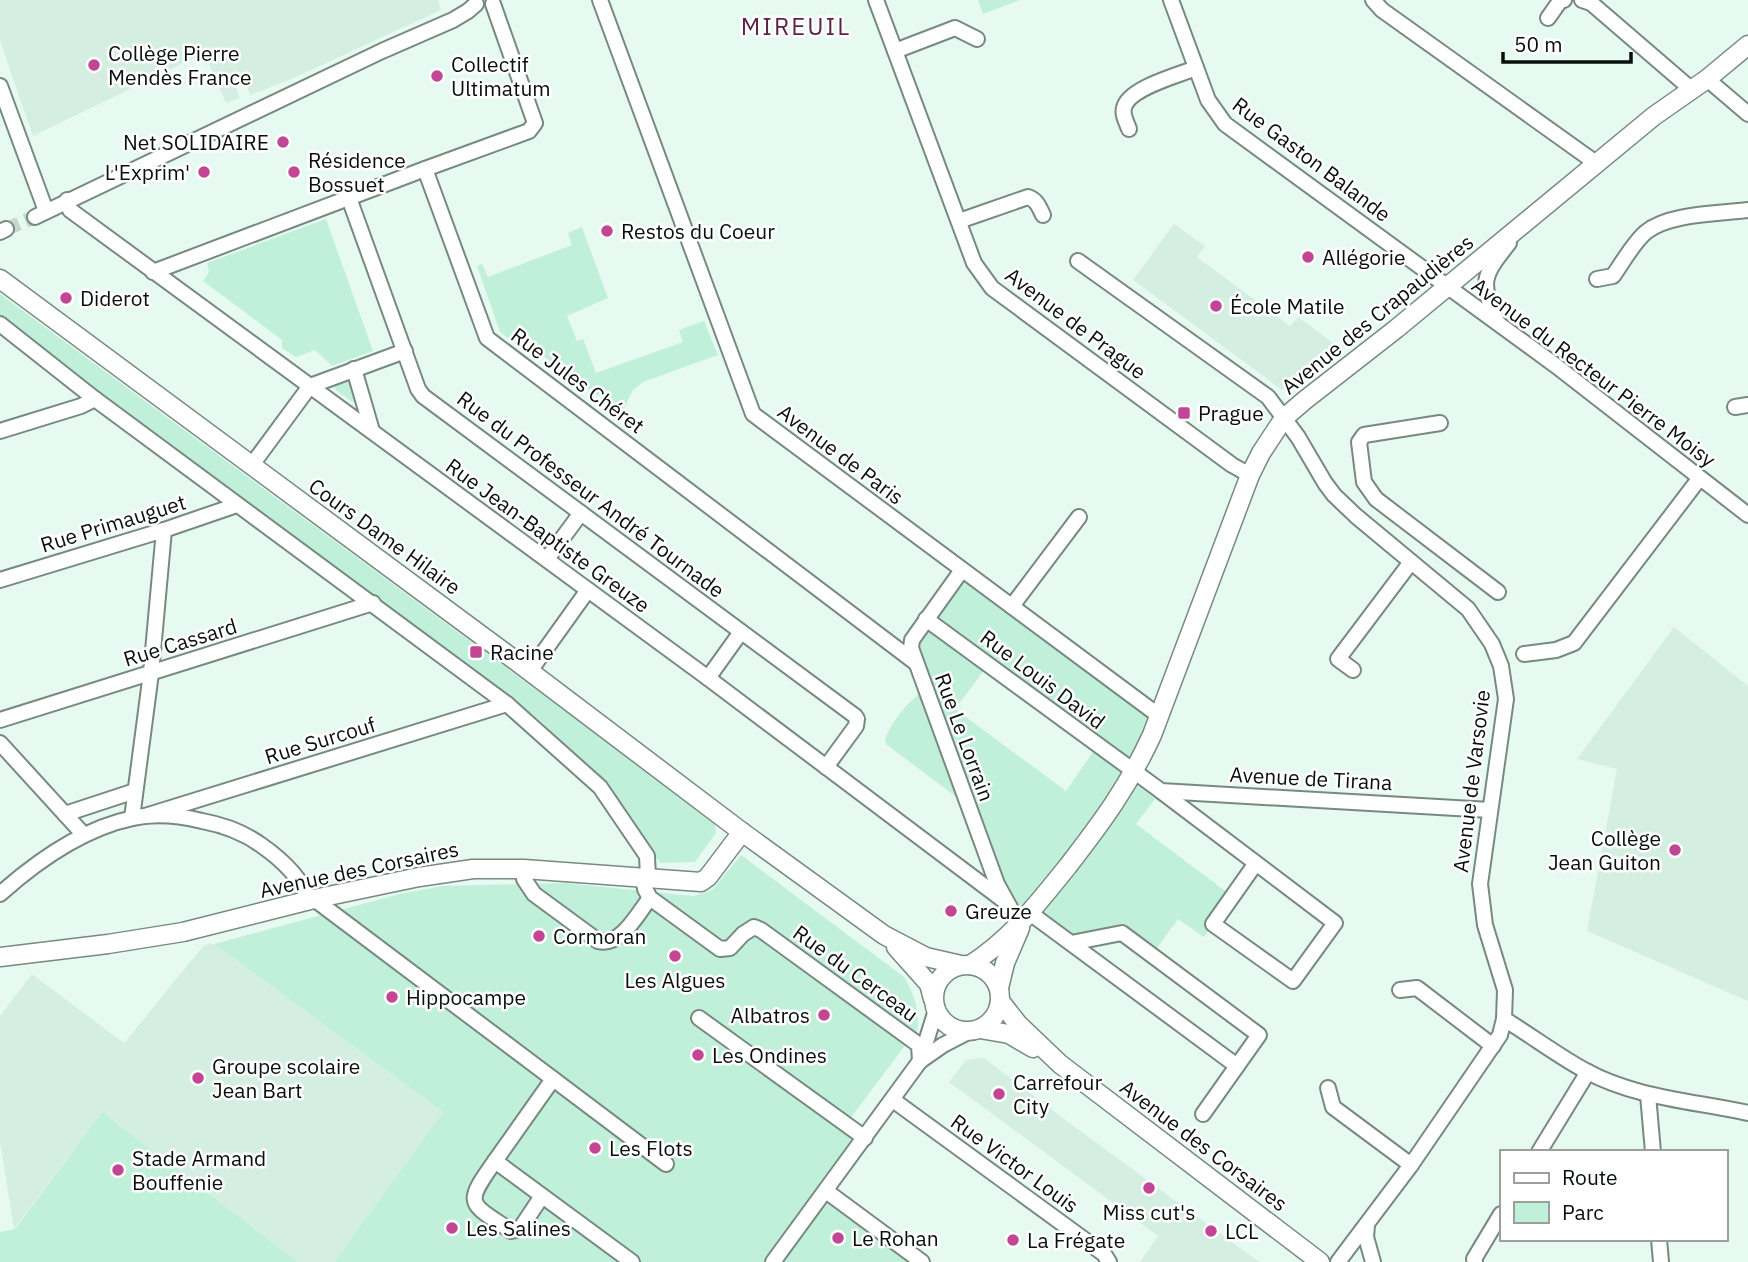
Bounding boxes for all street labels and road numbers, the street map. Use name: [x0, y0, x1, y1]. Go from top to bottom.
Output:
street label: Rue Gaston Balande: [1227, 90, 1397, 228]
street label: Avenue des Crapaudières: [1275, 228, 1479, 400]
street label: Avenue de Prague: [1000, 261, 1152, 385]
street label: Avenue du Recteur Pierre Moisy: [1466, 271, 1722, 473]
street label: Rue Jules Chéret: [506, 321, 650, 439]
street label: Rue du Professeur André Tournade: [452, 384, 730, 604]
street label: Avenue de Paris: [772, 397, 910, 511]
street label: Rue Jean-Baptiste Greuze: [440, 451, 656, 619]
street label: Cours Dame Hilaire: [303, 471, 467, 601]
street label: Rue Primauguet: [37, 488, 189, 558]
street label: Rue Cassard: [120, 611, 240, 673]
street label: Rue Louis David: [975, 623, 1111, 735]
street label: Rue Le Lorrain: [929, 669, 1001, 805]
street label: Avenue de Varsovie: [1446, 688, 1496, 874]
street label: Rue Surcouf: [261, 710, 379, 770]
street label: Avenue de Tirana: [1229, 760, 1393, 796]
street label: Avenue des Corsaires: [257, 834, 461, 904]
street label: Rue du Cerceau: [788, 918, 924, 1028]
street label: Avenue des Corsaires: [1115, 1073, 1293, 1217]
street label: Rue Victor Louis: [945, 1107, 1085, 1219]

